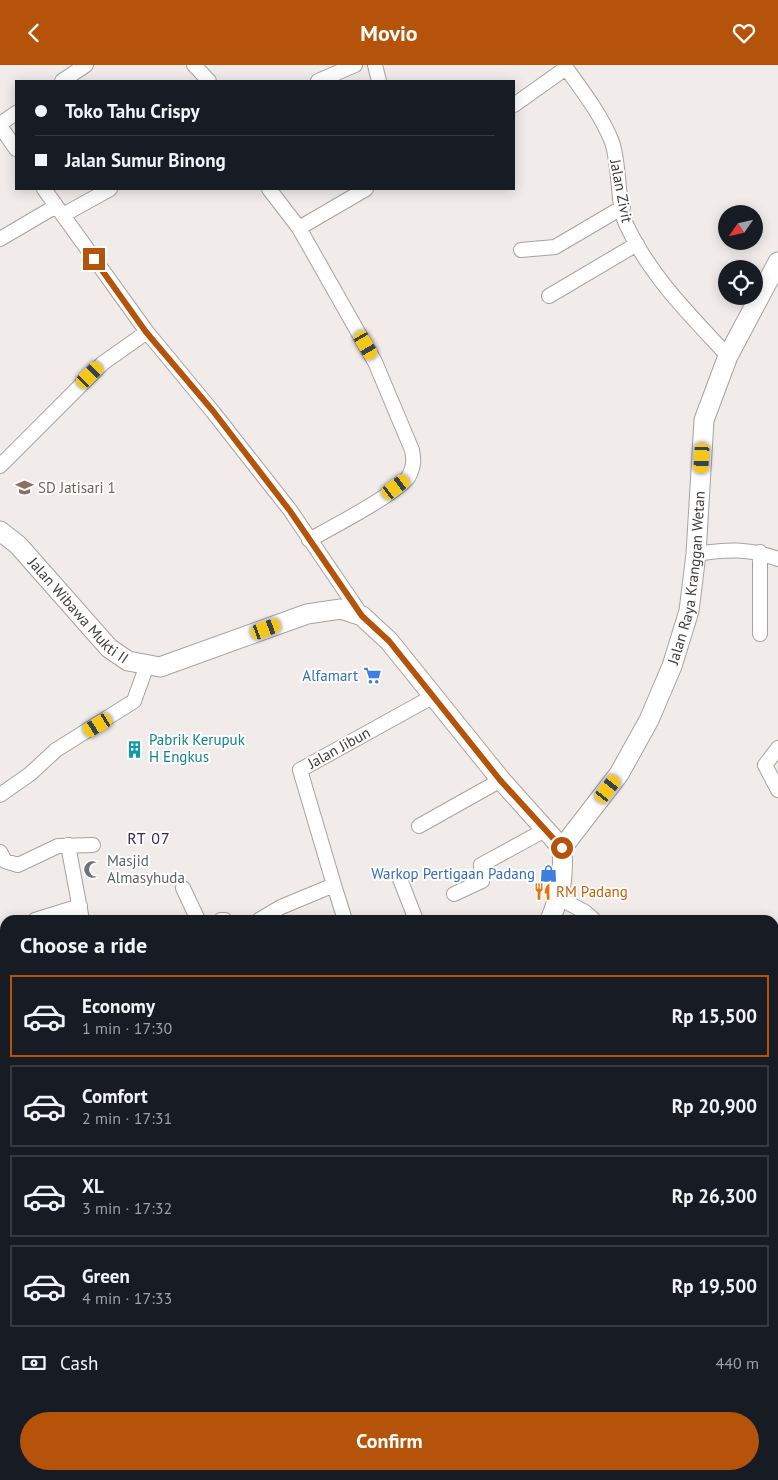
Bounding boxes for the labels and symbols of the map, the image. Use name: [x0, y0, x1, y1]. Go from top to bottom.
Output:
street label: Jalan Zivit: [606, 157, 637, 224]
north arrow: [718, 205, 762, 250]
route end: [83, 248, 105, 270]
car: [352, 328, 379, 362]
car: [74, 359, 105, 391]
car: [693, 443, 710, 473]
car: [379, 472, 412, 502]
school or university icon: SD Jatisari 1: [14, 478, 34, 498]
place label: SD Jatisari 1: [38, 478, 116, 497]
street label: Jalan Raya Kranggan Wetan: [663, 490, 709, 668]
street label: Jalan Wibawa Mukti II: [24, 552, 132, 667]
car: [249, 617, 282, 641]
place label: Alfamart: [302, 666, 358, 685]
supermarket icon: Alfamart: [362, 666, 382, 686]
car: [81, 711, 114, 739]
street label: Jalan Jibun: [303, 723, 373, 773]
place label: Pabrik Kerupuk H Engkus: [149, 730, 246, 766]
building icon: Pabrik Kerupuk H Engkus: [125, 739, 145, 759]
car: [592, 773, 623, 805]
district label: RT 07: [127, 828, 171, 848]
route start: [551, 837, 573, 859]
place label: Masjid Almasyhuda: [107, 851, 185, 887]
mosque icon: Masjid Almasyhuda: [83, 860, 103, 880]
place label: Warkop Pertigaan Padang: [371, 864, 535, 883]
shop icon: Warkop Pertigaan Padang: [539, 864, 559, 884]
restaurant icon: RM Padang: [532, 882, 552, 902]
place label: RM Padang: [556, 882, 628, 901]

